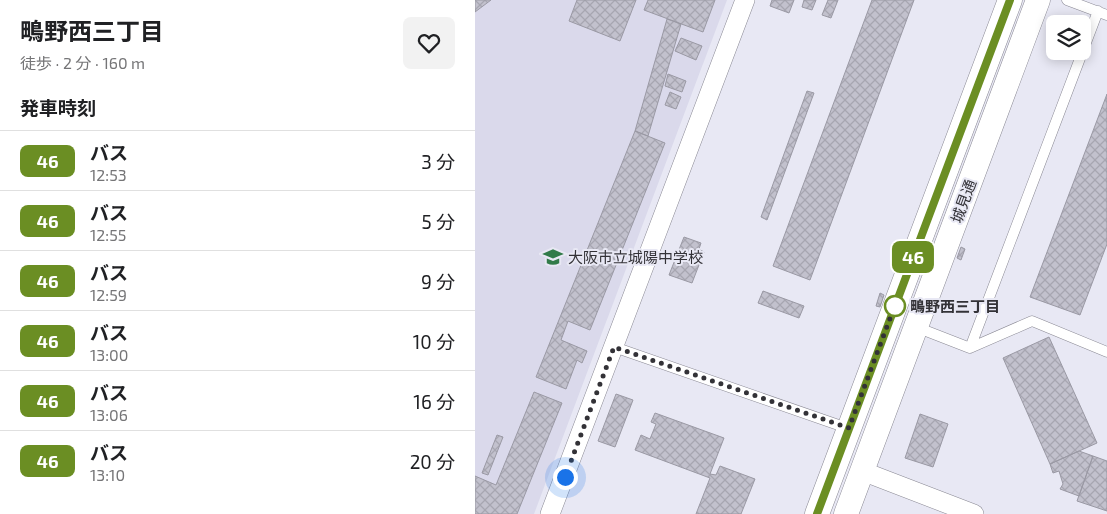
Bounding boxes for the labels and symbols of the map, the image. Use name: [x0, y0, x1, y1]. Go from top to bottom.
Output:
street label: 城見通: [947, 177, 979, 225]
line badge: 46: [891, 241, 935, 273]
school or university icon: 大阪市立城陽中学校: [542, 246, 564, 268]
place label: 大阪市立城陽中学校: [568, 248, 703, 266]
marker: 鴫野西三丁目: [884, 295, 906, 317]
place label: 鴫野西三丁目: [910, 297, 1000, 315]
your location: [553, 465, 578, 490]

